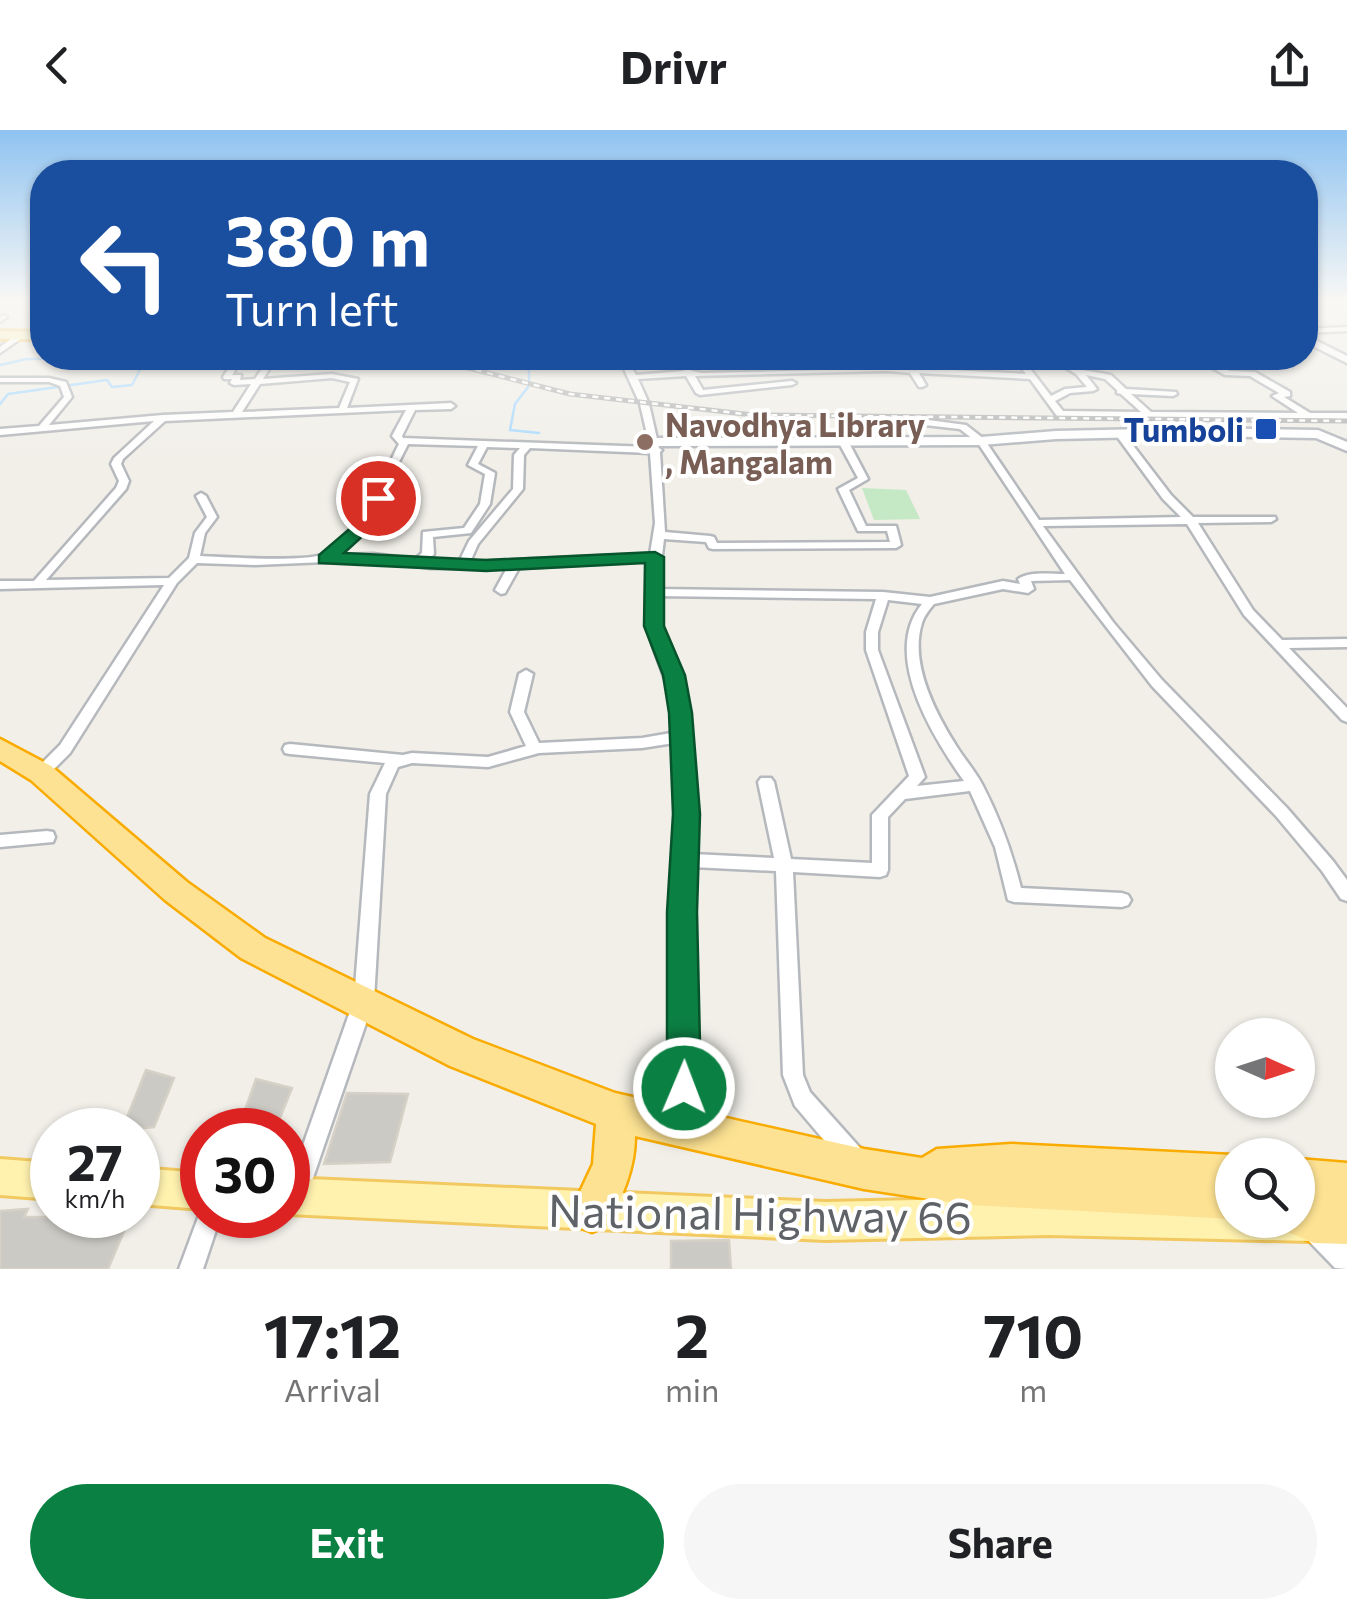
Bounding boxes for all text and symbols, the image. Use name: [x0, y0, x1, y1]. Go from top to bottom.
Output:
icon: back: [30, 38, 85, 93]
text: Drivr: [620, 38, 727, 93]
icon: share: [1262, 38, 1317, 93]
text: 380 m: [225, 195, 430, 280]
icon: left: [60, 200, 190, 330]
text: Turn left: [225, 280, 399, 335]
place label: Navodhya Library , Mangalam: [665, 404, 926, 481]
place label: Tumboli: [1123, 409, 1244, 449]
marker: Tumboli: [1253, 416, 1279, 442]
marker: Navodhya Library , Mangalam: [634, 431, 656, 453]
pin: [336, 456, 421, 541]
icon: arrive: [351, 471, 406, 526]
north arrow: [1215, 1018, 1315, 1118]
map controls: [1215, 1018, 1315, 1238]
position arrow: [632, 1036, 736, 1140]
speed limit sign: 30: [180, 1108, 310, 1238]
text: 27: [67, 1130, 123, 1191]
button: search: [1215, 1138, 1315, 1238]
street label: National Highway 66: [548, 1181, 972, 1243]
text: km/h: [65, 1183, 125, 1213]
text: 17:12: [264, 1297, 401, 1370]
text: 2: [675, 1297, 709, 1370]
text: 710: [983, 1297, 1083, 1370]
text: Arrival: [284, 1369, 381, 1409]
text: min: [665, 1369, 719, 1409]
text: m: [1019, 1369, 1047, 1409]
button: Exit: [30, 1484, 664, 1599]
button: Share: [684, 1484, 1317, 1599]

